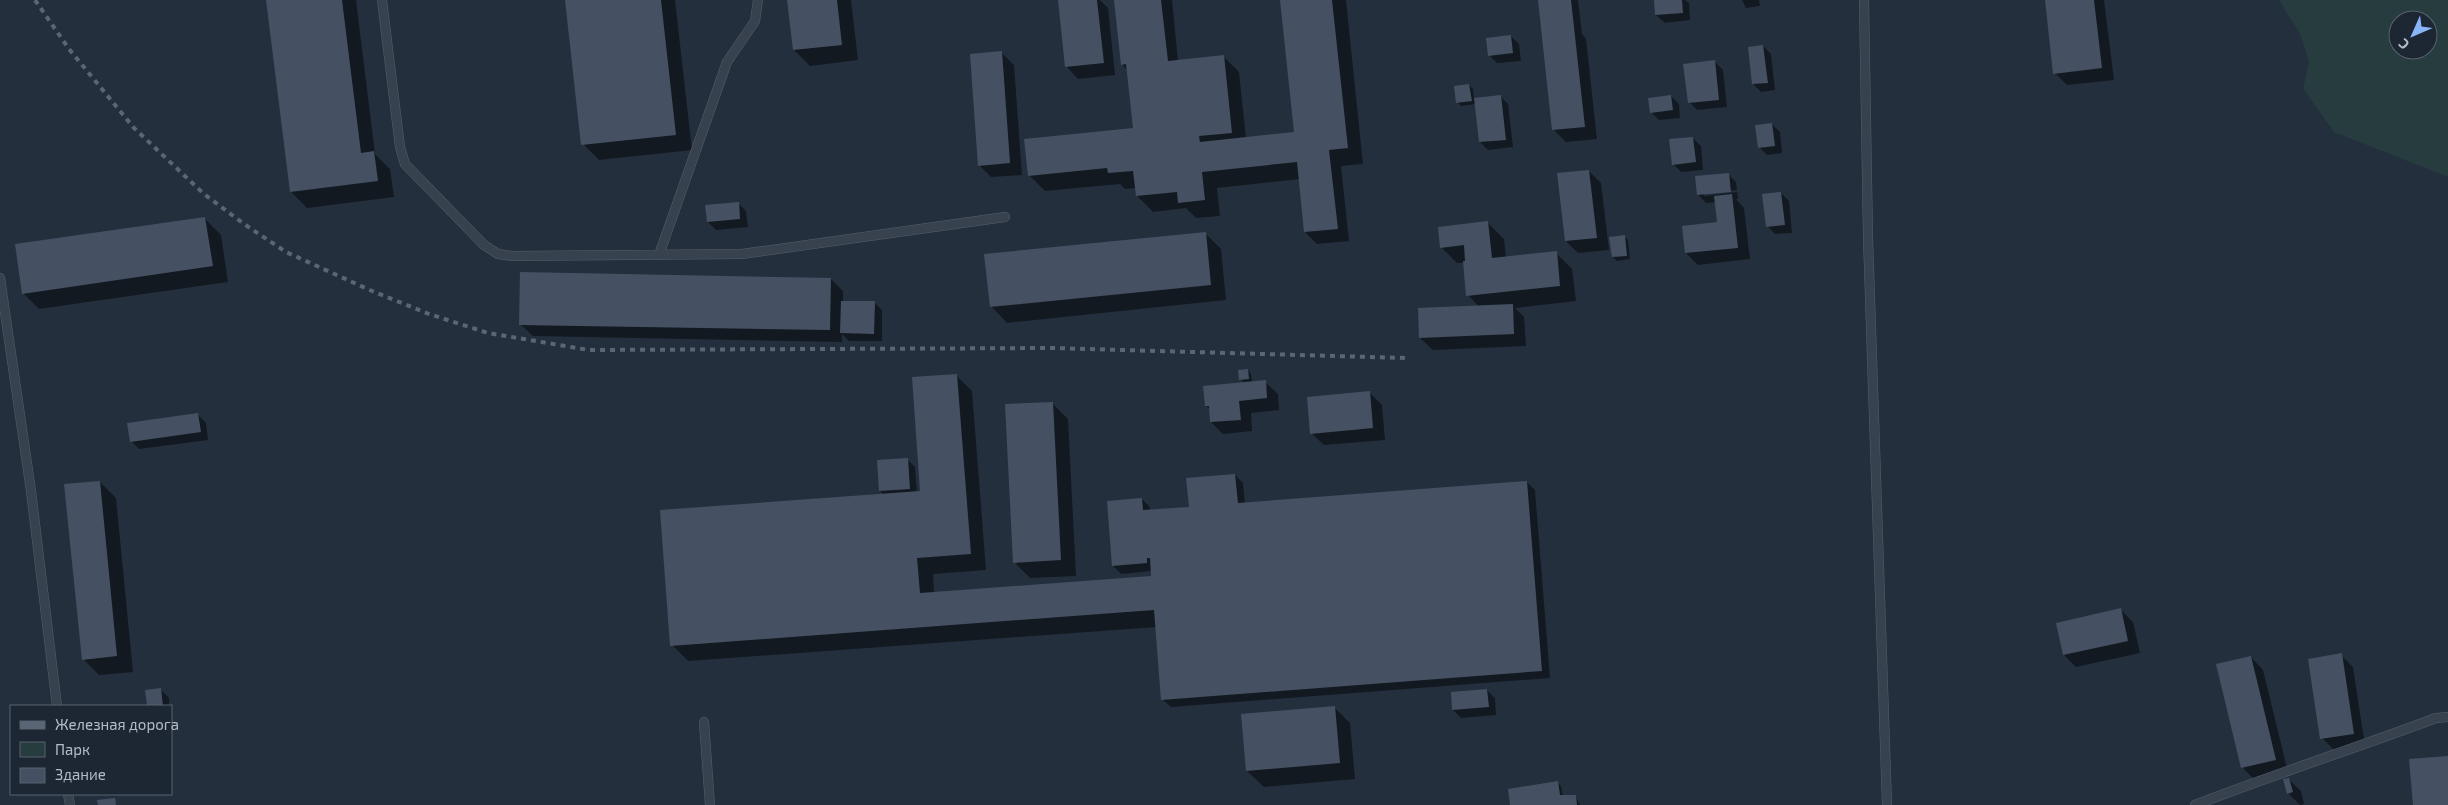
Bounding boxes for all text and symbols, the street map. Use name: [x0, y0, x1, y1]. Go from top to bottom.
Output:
north arrow: [2388, 10, 2438, 60]
text: С: [2395, 36, 2412, 53]
legend: [10, 705, 172, 795]
text: Железная дорога: [55, 715, 179, 733]
text: Парк: [55, 740, 90, 758]
text: Здание: [55, 765, 106, 783]

